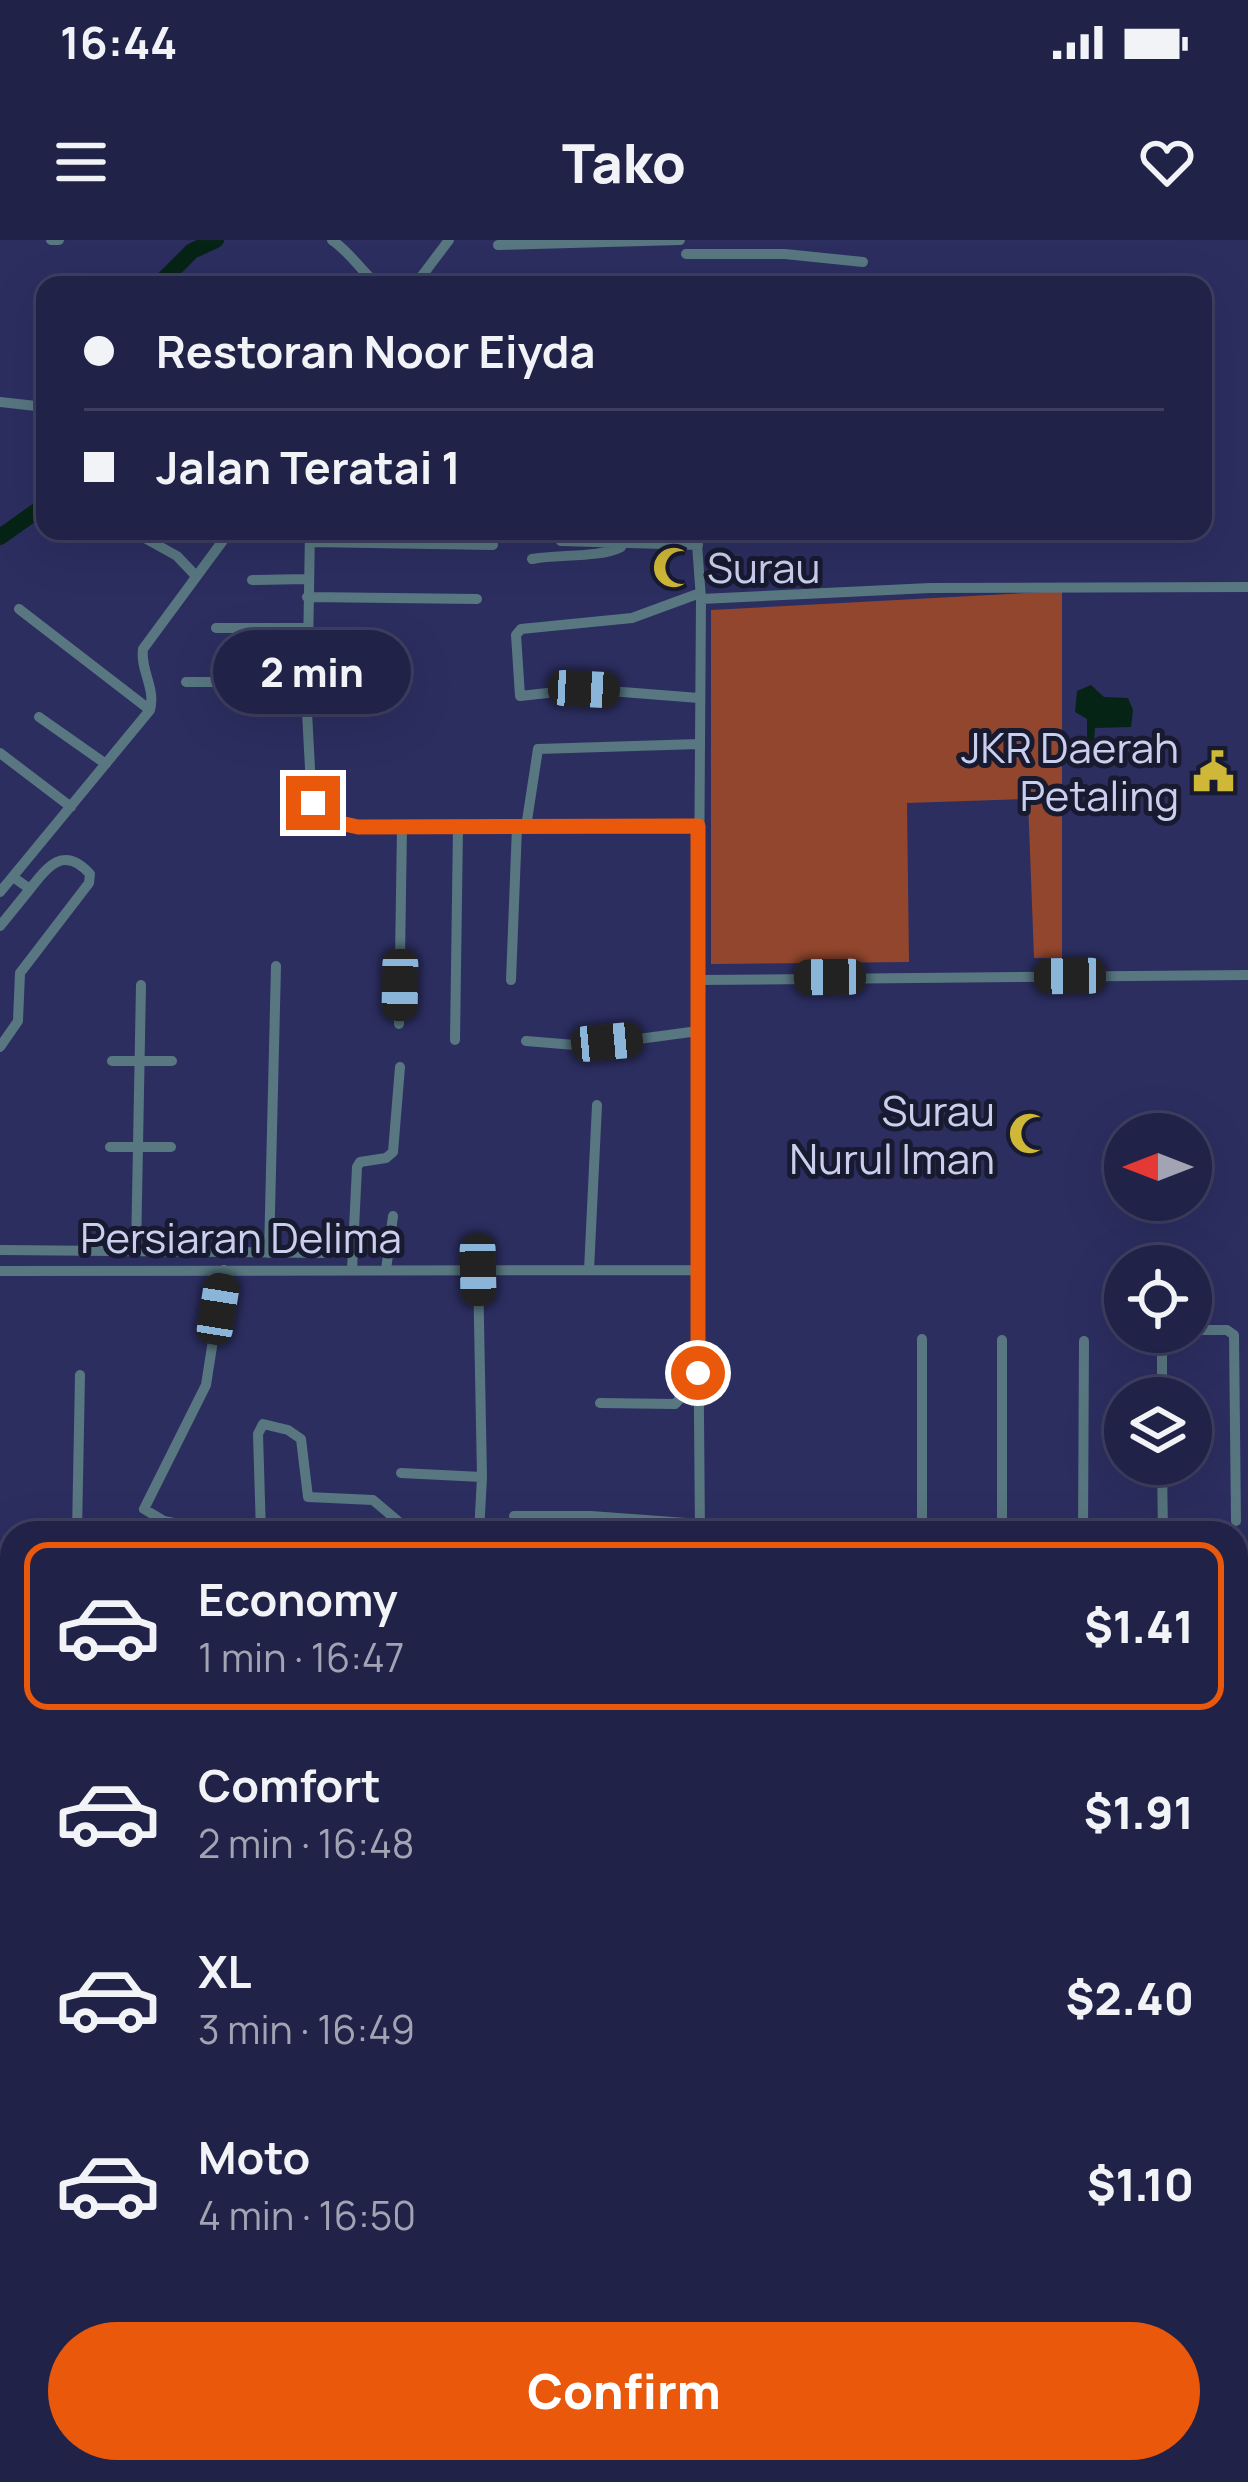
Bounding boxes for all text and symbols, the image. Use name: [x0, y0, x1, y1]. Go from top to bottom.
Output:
text: 16:44: [60, 11, 177, 73]
text: Tako: [562, 125, 686, 199]
icon: menu: [48, 129, 114, 195]
icon: heart: [1134, 129, 1200, 195]
text: Restoran Noor Eiyda: [156, 320, 595, 382]
text: Jalan Teratai 1: [156, 436, 461, 498]
place label: Surau: [707, 538, 820, 596]
mosque icon: Surau: [650, 544, 696, 590]
callout: 2 min: [214, 629, 412, 713]
text: 2 min: [260, 645, 364, 699]
car: [547, 669, 621, 709]
place label: JKR Daerah Petaling: [961, 718, 1179, 824]
public building icon: JKR Daerah Petaling: [1190, 748, 1236, 794]
route end: [286, 776, 340, 830]
car: [381, 949, 419, 1021]
car: [1034, 957, 1106, 995]
car: [794, 958, 866, 996]
car: [570, 1021, 644, 1063]
place label: Surau Nurul Iman: [789, 1081, 995, 1187]
mosque icon: Surau Nurul Iman: [1006, 1111, 1052, 1157]
north arrow: [1104, 1113, 1212, 1221]
map controls: [1104, 1113, 1212, 1485]
street label: Persiaran Delima: [80, 1208, 402, 1266]
car: [459, 1234, 497, 1306]
button: locate: [1104, 1245, 1212, 1353]
car: [195, 1271, 241, 1347]
route start: [671, 1346, 725, 1400]
button: layers: [1104, 1377, 1212, 1485]
text: Economy: [198, 1568, 398, 1630]
icon: car: [54, 1572, 162, 1680]
text: $1.41: [1084, 1595, 1194, 1657]
text: 1 min · 16:47: [198, 1630, 404, 1684]
text: Comfort: [198, 1754, 381, 1816]
icon: car: [54, 1758, 162, 1866]
text: $1.91: [1084, 1781, 1194, 1843]
text: 2 min · 16:48: [198, 1816, 415, 1870]
text: XL: [198, 1940, 252, 2002]
icon: car: [54, 1944, 162, 2052]
text: $2.40: [1066, 1967, 1194, 2029]
text: 3 min · 16:49: [198, 2002, 415, 2056]
text: Moto: [198, 2126, 310, 2188]
icon: car: [54, 2130, 162, 2238]
text: $1.10: [1087, 2153, 1194, 2215]
text: 4 min · 16:50: [198, 2188, 416, 2242]
button: Confirm: [48, 2322, 1200, 2460]

